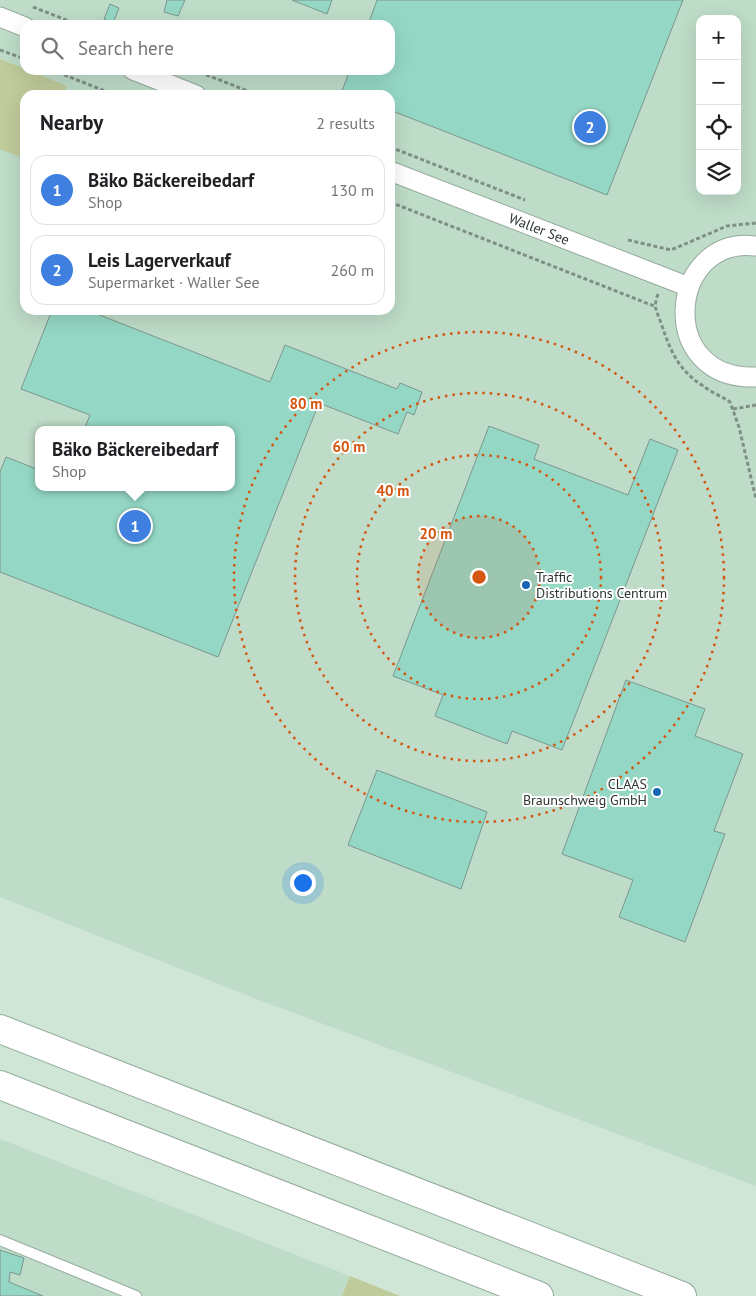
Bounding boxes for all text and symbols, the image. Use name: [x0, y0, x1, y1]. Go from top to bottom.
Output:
map controls: [696, 15, 741, 195]
button: +: [696, 15, 741, 60]
search box: [20, 20, 395, 75]
icon: search: [38, 34, 66, 62]
text: Search here: [78, 36, 174, 60]
button: −: [696, 60, 741, 105]
button: locate: [696, 105, 741, 150]
pin: 2: [574, 108, 606, 146]
text: Nearby: [40, 109, 103, 136]
text: 2 results: [316, 113, 375, 133]
button: layers: [696, 150, 741, 195]
text: Bäko Bäckereibedarf: [88, 168, 254, 192]
text: 1: [52, 180, 62, 200]
text: 130 m: [331, 180, 374, 200]
text: Shop: [88, 192, 122, 212]
street label: Waller See: [506, 209, 572, 249]
text: Leis Lagerverkauf: [88, 248, 231, 272]
text: 2: [52, 260, 62, 280]
text: 260 m: [331, 260, 374, 280]
text: Supermarket · Waller See: [88, 272, 260, 292]
text: 80 m: [290, 394, 322, 413]
popup: [35, 426, 235, 491]
text: Bäko Bäckereibedarf: [52, 437, 218, 461]
text: 60 m: [333, 437, 365, 456]
text: Shop: [52, 461, 86, 481]
text: 40 m: [377, 481, 409, 500]
pin: 1: [119, 507, 151, 545]
text: 20 m: [420, 524, 452, 543]
centre of rings: [470, 568, 488, 586]
place label: Traffic Distributions Centrum: [536, 568, 667, 602]
marker: Traffic Distributions Centrum: [520, 579, 532, 591]
place label: CLAAS Braunschweig GmbH: [523, 775, 647, 809]
marker: CLAAS Braunschweig GmbH: [651, 786, 663, 798]
your location: [290, 870, 316, 896]

